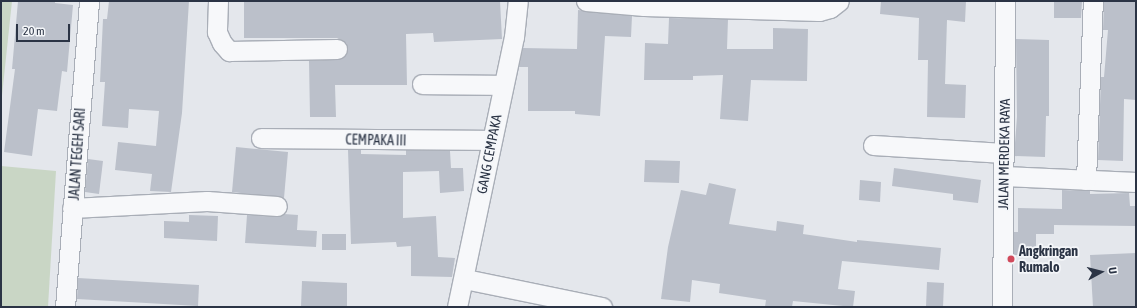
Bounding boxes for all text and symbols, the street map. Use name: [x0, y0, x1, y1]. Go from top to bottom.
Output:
scale bar: [18, 16, 72, 42]
text: 20 m: [23, 24, 45, 38]
street label: JALAN MERDEKA RAYA: [995, 98, 1013, 210]
street label: JALAN TEGEH SARI: [65, 107, 89, 201]
street label: GANG CEMPAKA: [473, 113, 505, 195]
street label: CEMPAKA III: [345, 131, 407, 149]
place label: Angkringan Rumalo: [1019, 243, 1078, 276]
north arrow: [1081, 252, 1121, 292]
marker: Angkringan Rumalo: [1006, 254, 1016, 264]
text: U: [1107, 267, 1119, 274]

